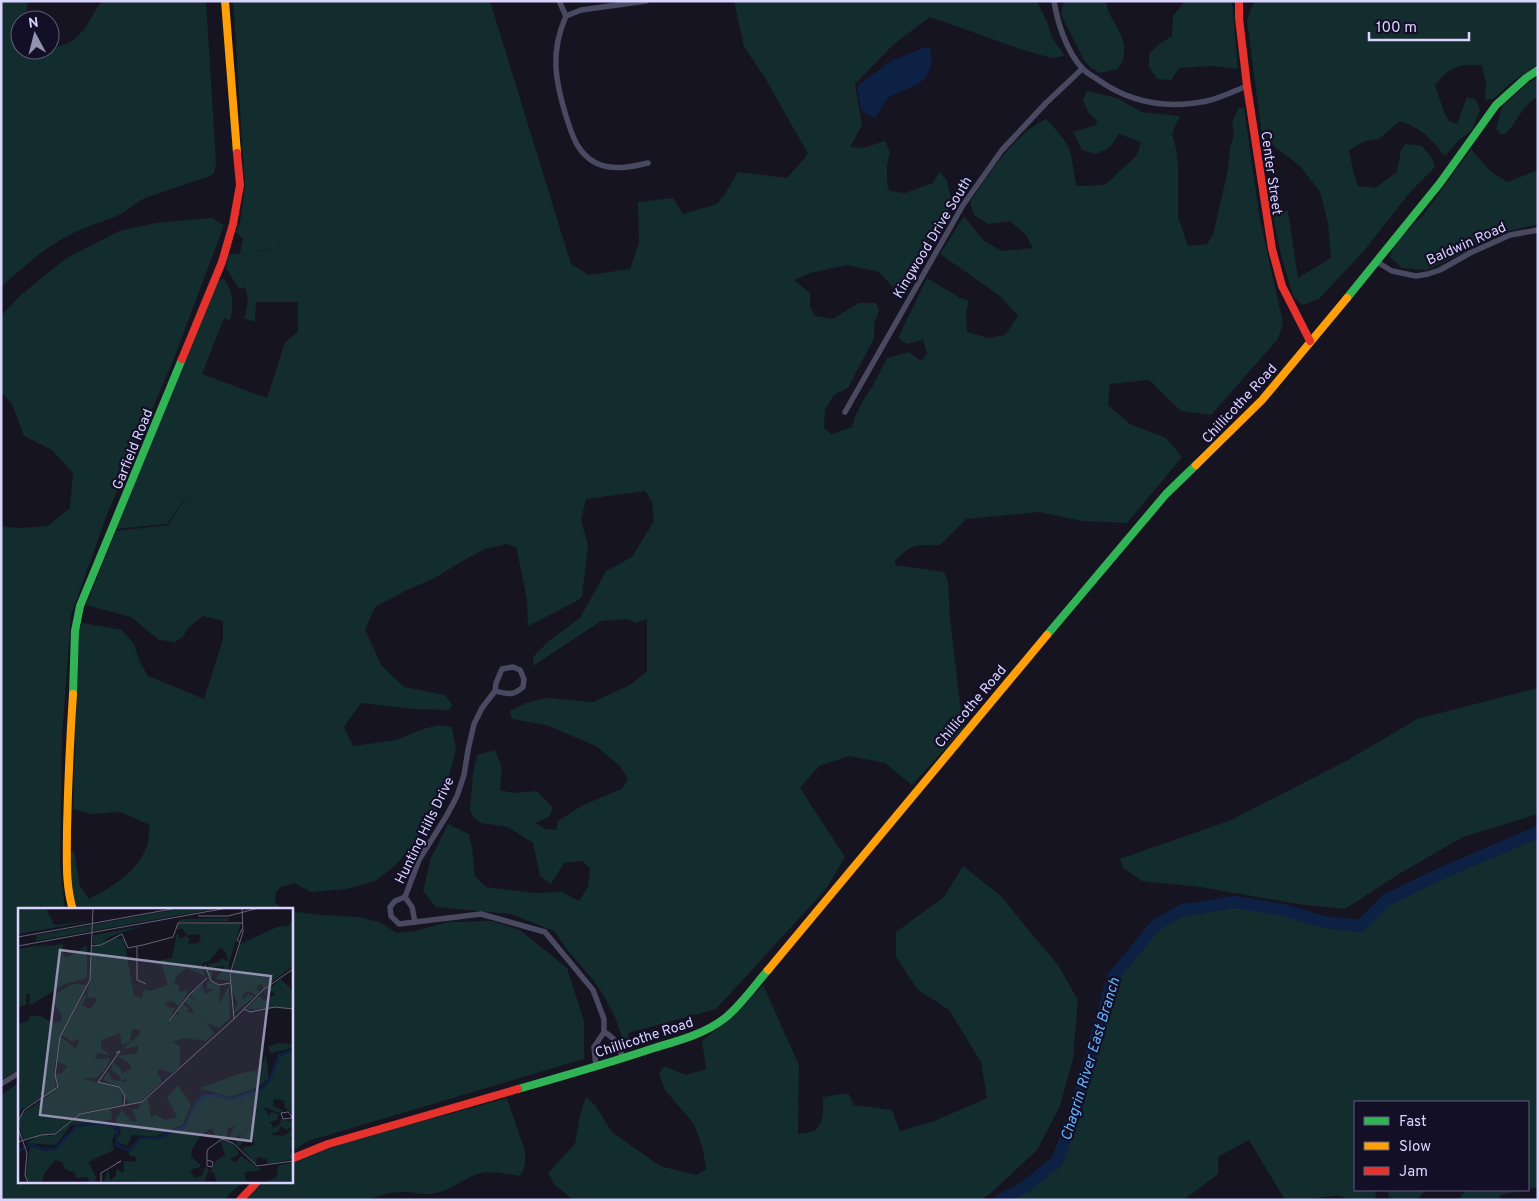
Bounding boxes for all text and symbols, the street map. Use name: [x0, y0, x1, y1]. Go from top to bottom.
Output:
north arrow: [10, 10, 60, 60]
scale bar: [1369, 10, 1469, 42]
text: N: [28, 15, 40, 33]
text: 100 m: [1376, 19, 1417, 38]
street label: Center Street: [1256, 130, 1285, 216]
street label: Kingwood Drive South: [890, 174, 976, 302]
street label: Baldwin Road: [1424, 219, 1509, 269]
street label: Chillicothe Road: [1199, 361, 1281, 447]
street label: Garfield Road: [109, 407, 157, 492]
street label: Chillicothe Road: [932, 662, 1011, 752]
street label: Hunting Hills Drive: [392, 774, 459, 887]
inset map: [18, 908, 292, 1184]
water label: Chagrin River East Branch: [1058, 976, 1125, 1143]
street label: Chillicothe Road: [593, 1015, 696, 1062]
legend: [1354, 1101, 1529, 1191]
text: Fast: [1399, 1113, 1427, 1132]
text: Slow: [1399, 1138, 1431, 1157]
text: Jam: [1399, 1163, 1428, 1182]

